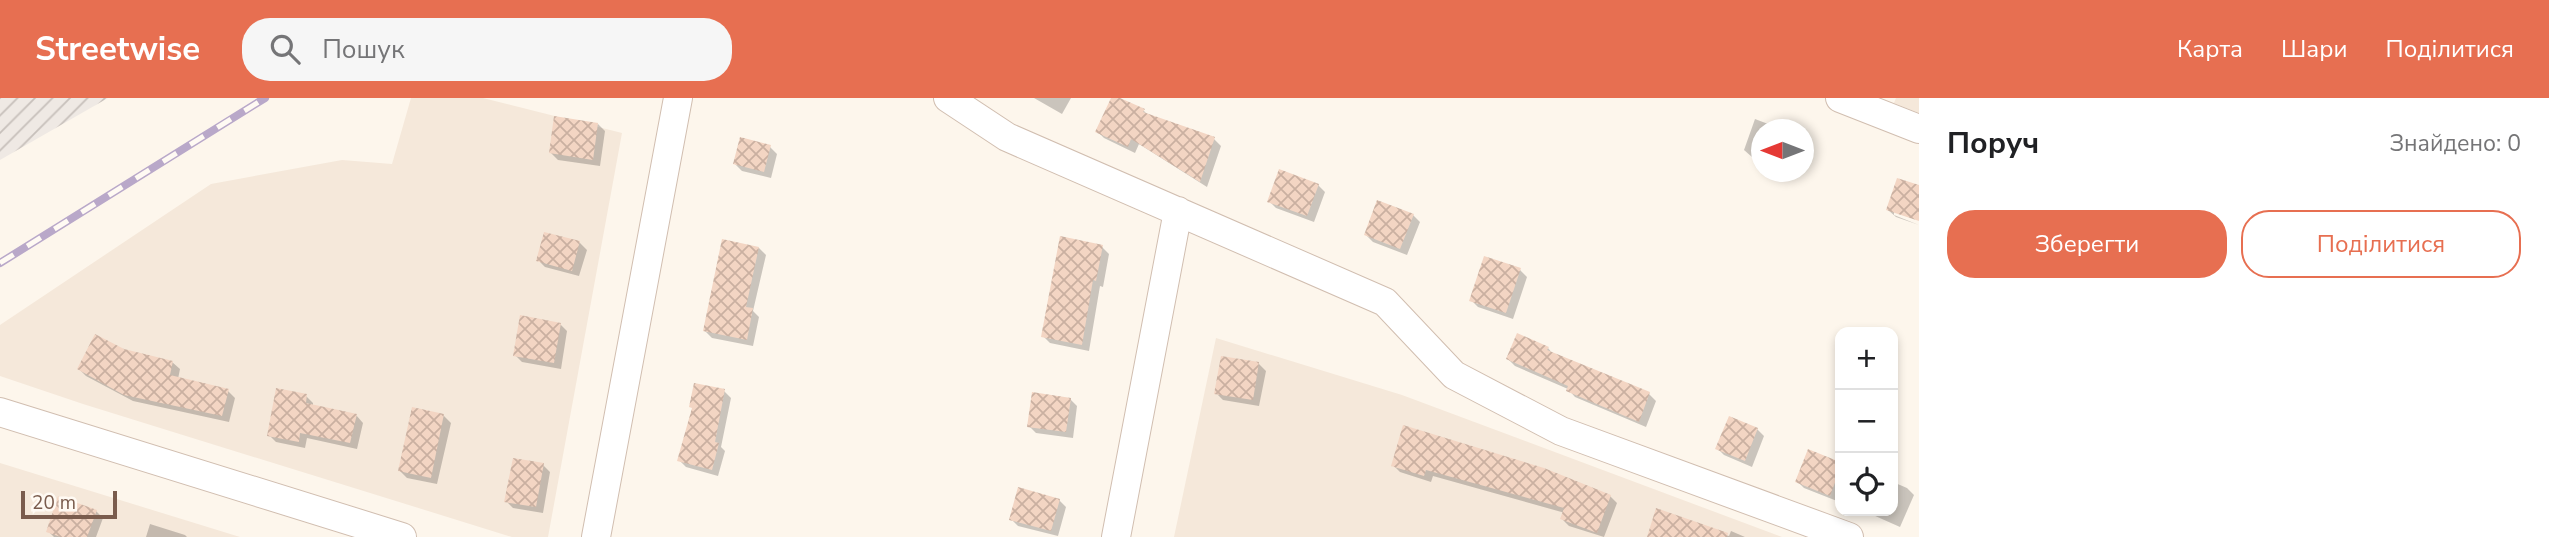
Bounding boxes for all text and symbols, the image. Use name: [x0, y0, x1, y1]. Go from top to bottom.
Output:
search box: [242, 18, 732, 81]
text: Streetwise: [35, 27, 200, 72]
icon: search: [266, 30, 304, 68]
text: Пошук: [322, 32, 405, 67]
text: Карта: [2177, 33, 2243, 65]
text: Шари: [2281, 33, 2348, 65]
text: Поділитися: [2386, 33, 2514, 65]
north arrow: [1751, 119, 1814, 182]
text: Поруч: [1947, 123, 2039, 164]
text: Знайдено: 0: [2389, 128, 2521, 159]
button: Зберегти: [1947, 210, 2227, 278]
button: Поділитися: [2241, 210, 2521, 278]
map controls: [1835, 327, 1898, 516]
button: +: [1835, 327, 1898, 390]
button: −: [1835, 390, 1898, 453]
button: locate: [1835, 453, 1898, 516]
scale bar: [21, 488, 117, 520]
text: 20 m: [32, 490, 76, 516]

